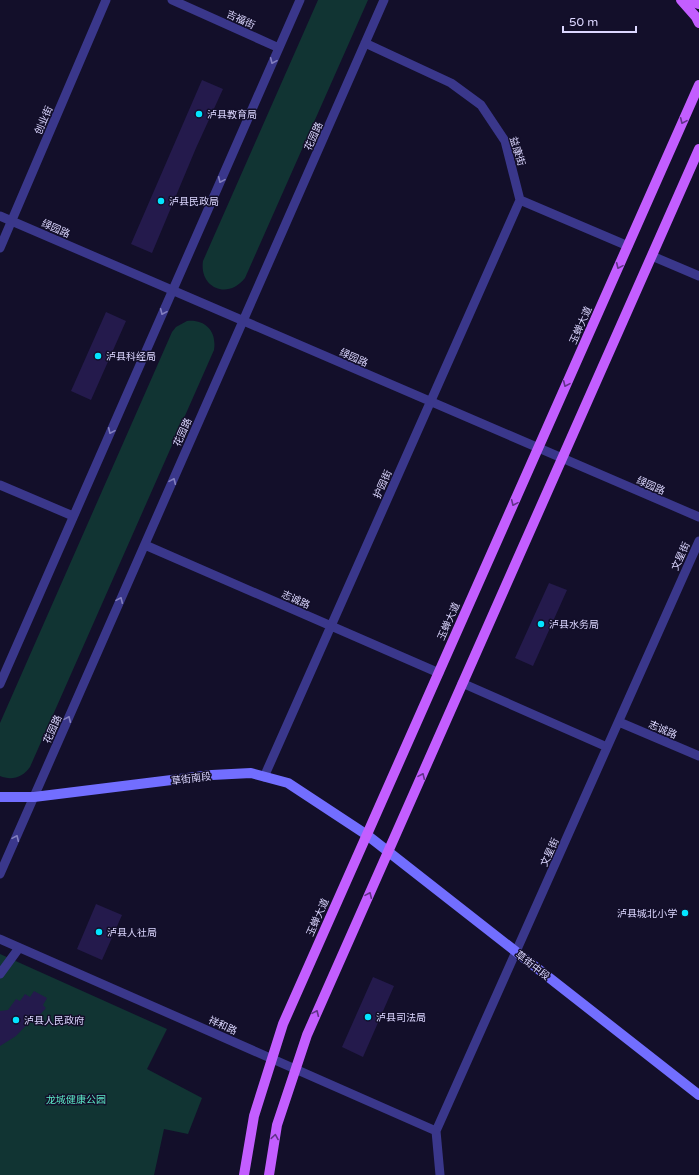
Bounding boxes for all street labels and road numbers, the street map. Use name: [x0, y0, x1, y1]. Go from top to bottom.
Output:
street label: 吉福街: [224, 8, 257, 31]
street label: 创业街: [33, 104, 55, 137]
street label: 花园路: [302, 120, 325, 153]
street label: 益康街: [507, 135, 527, 167]
street label: 绿园路: [39, 218, 72, 240]
street label: 玉蝉大道: [567, 305, 595, 346]
street label: 绿园路: [337, 347, 370, 369]
street label: 花园路: [171, 416, 194, 449]
street label: 护园街: [371, 468, 394, 501]
street label: 绿园路: [634, 475, 667, 497]
street label: 文星街: [669, 540, 692, 573]
street label: 志诚路: [279, 588, 312, 611]
street label: 玉蝉大道: [435, 601, 463, 642]
street label: 花园路: [41, 713, 64, 746]
street label: 志诚路: [646, 719, 679, 741]
street label: 草街南段: [171, 771, 212, 787]
street label: 文星街: [538, 836, 561, 869]
street label: 玉蝉大道: [304, 897, 332, 938]
street label: 草街中段: [513, 949, 552, 983]
street label: 祥和路: [206, 1014, 239, 1037]

